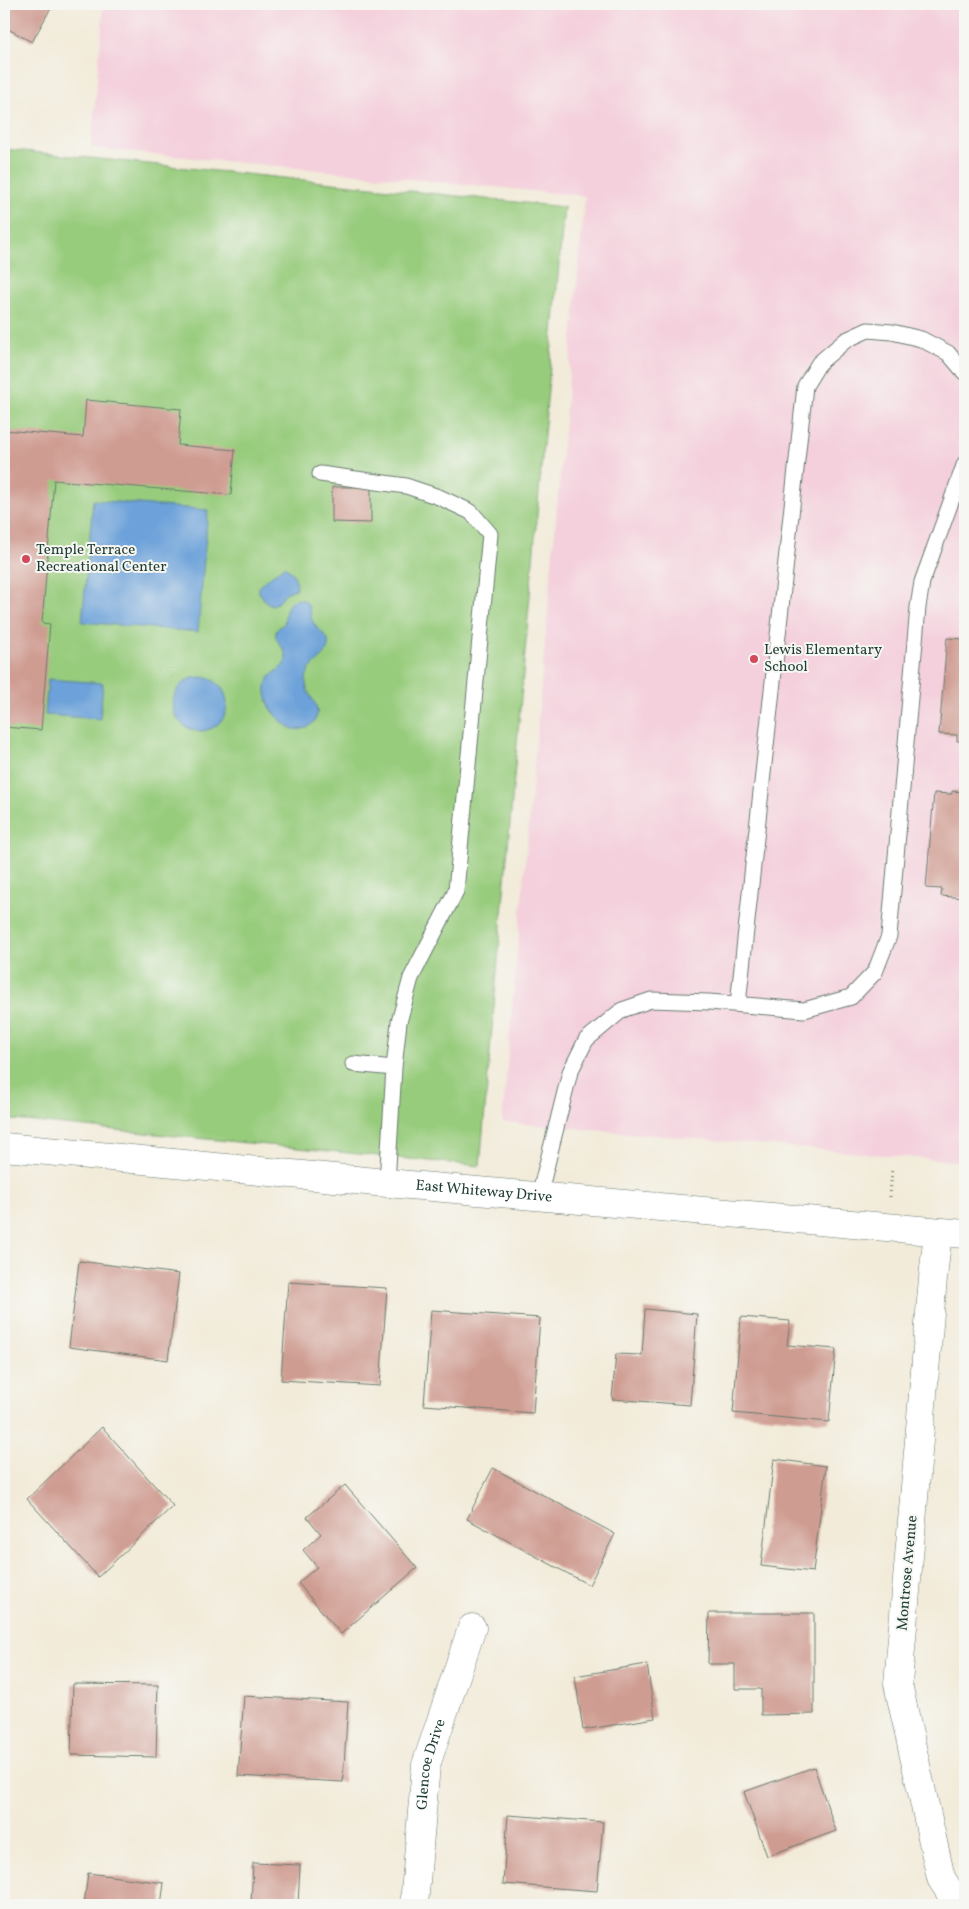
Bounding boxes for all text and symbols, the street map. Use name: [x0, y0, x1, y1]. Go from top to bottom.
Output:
place label: Temple Terrace Recreational Center: [36, 540, 166, 578]
marker: Temple Terrace Recreational Center: [20, 553, 32, 565]
place label: Lewis Elementary School: [764, 640, 882, 678]
marker: Lewis Elementary School: [748, 653, 760, 665]
street label: East Whiteway Drive: [415, 1175, 553, 1208]
street label: Montrose Avenue: [892, 1514, 924, 1632]
street label: Glencoe Drive: [412, 1716, 451, 1811]

